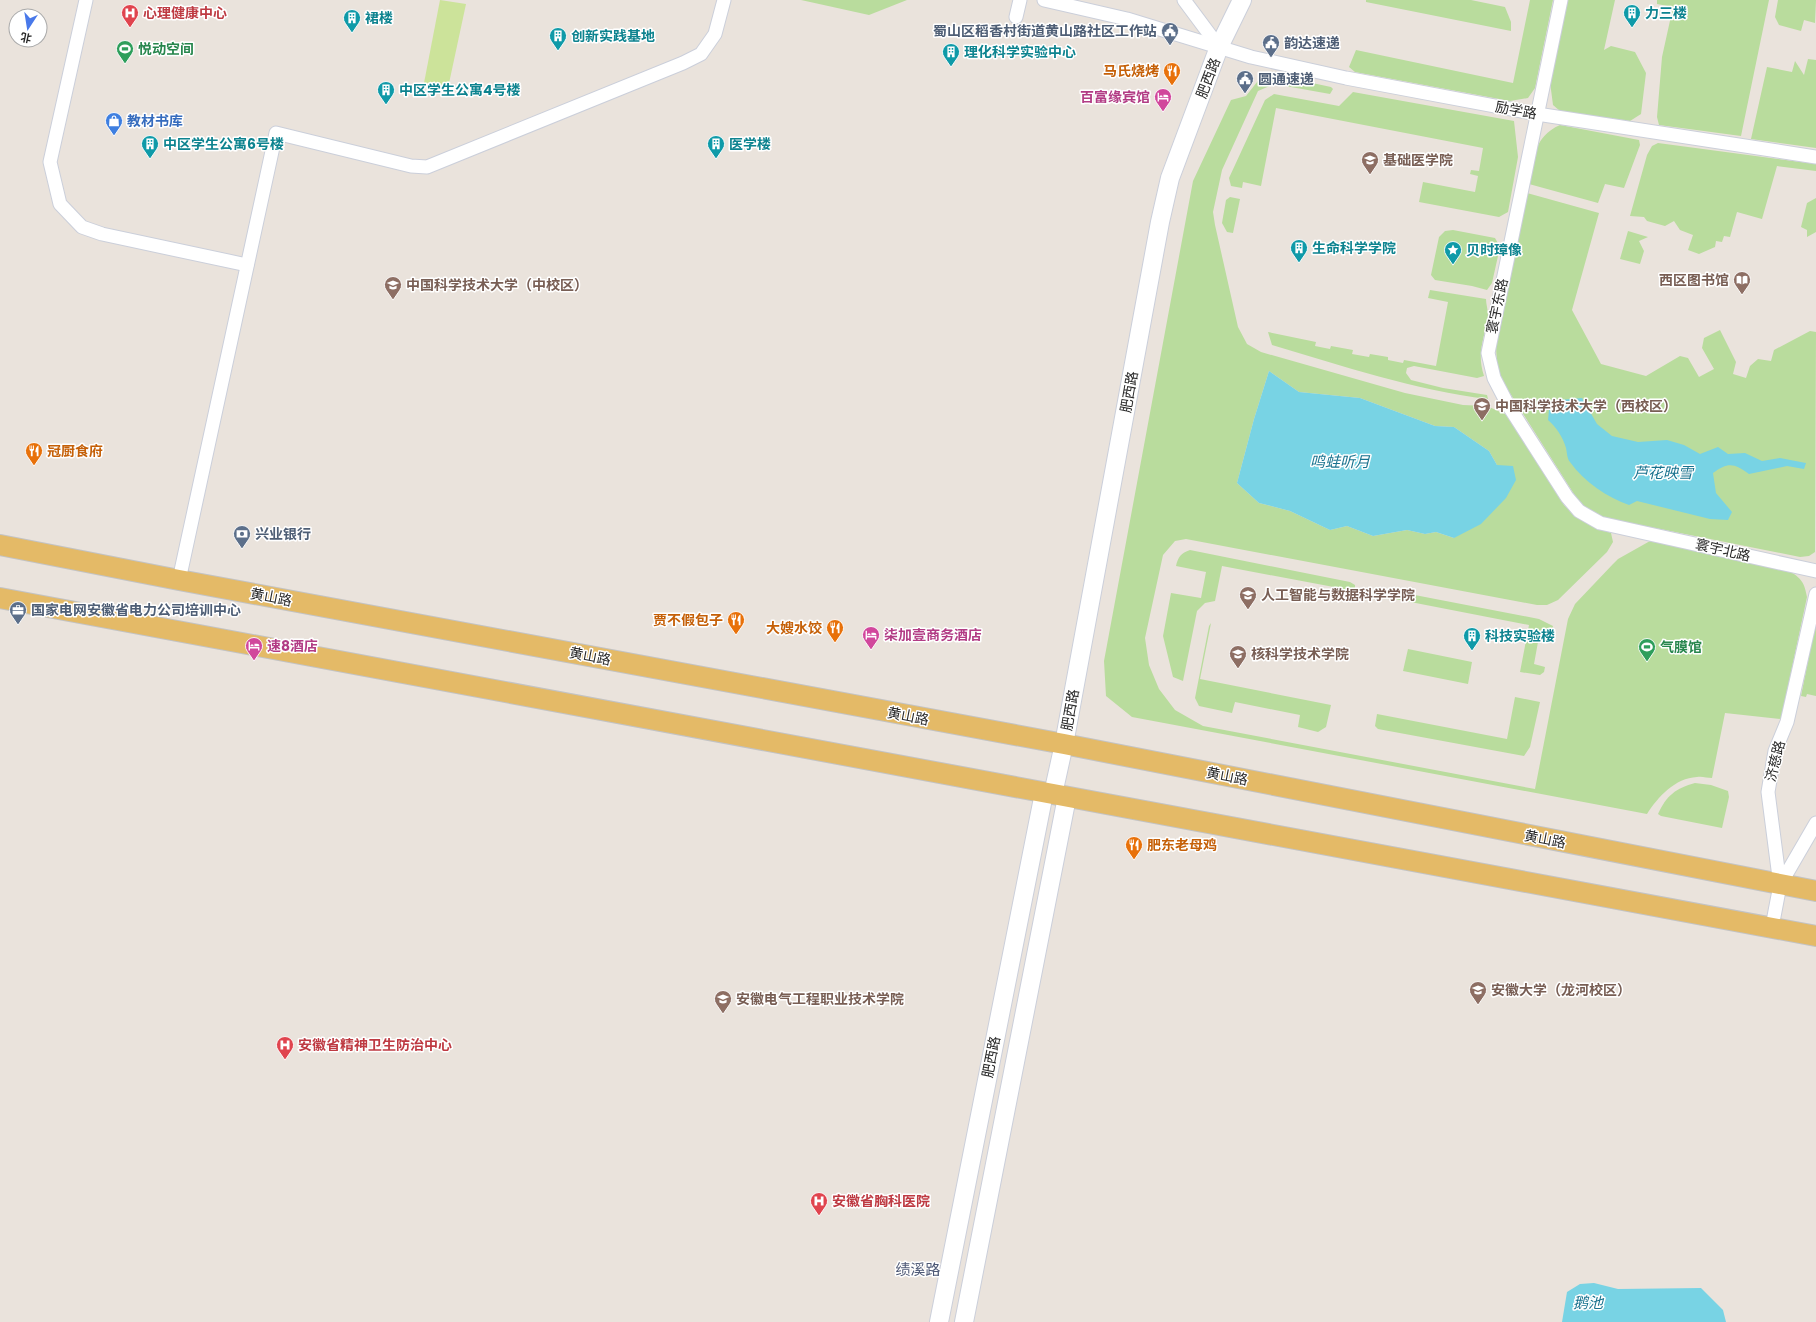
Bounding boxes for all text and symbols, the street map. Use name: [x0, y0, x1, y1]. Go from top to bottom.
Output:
hospital icon: 心理健康中心: [120, 3, 140, 28]
place label: 心理健康中心: [143, 3, 227, 23]
building icon: 力三楼: [1622, 3, 1642, 28]
place label: 力三楼: [1645, 3, 1687, 23]
north arrow: [8, 8, 48, 48]
building icon: 裙楼: [342, 8, 362, 33]
place label: 裙楼: [365, 8, 393, 28]
place label: 蜀山区稻香村街道黄山路社区工作站: [933, 21, 1157, 41]
public building icon: 蜀山区稻香村街道黄山路社区工作站: [1160, 21, 1180, 46]
building icon: 创新实践基地: [548, 26, 568, 51]
place label: 创新实践基地: [571, 26, 655, 46]
text: 北: [19, 29, 33, 47]
public building icon: 韵达速递: [1261, 33, 1281, 58]
place label: 韵达速递: [1284, 33, 1340, 53]
sports icon: 悦动空间: [115, 39, 135, 64]
place label: 悦动空间: [138, 39, 194, 59]
building icon: 理化科学实验中心: [941, 42, 961, 67]
place label: 理化科学实验中心: [964, 42, 1076, 62]
street label: 肥西路: [1191, 55, 1225, 101]
place label: 马氏烧烤: [1103, 61, 1159, 81]
restaurant icon: 马氏烧烤: [1162, 61, 1182, 86]
public building icon: 圆通速递: [1235, 69, 1255, 94]
place label: 圆通速递: [1258, 69, 1314, 89]
building icon: 中区学生公寓4号楼: [376, 80, 396, 105]
place label: 中区学生公寓4号楼: [399, 80, 520, 100]
place label: 百富缘宾馆: [1080, 87, 1150, 107]
hotel icon: 百富缘宾馆: [1153, 87, 1173, 112]
street label: 励学路: [1494, 97, 1538, 123]
shop icon: 教材书库: [104, 111, 124, 136]
place label: 教材书库: [127, 111, 183, 131]
building icon: 中区学生公寓6号楼: [140, 134, 160, 159]
place label: 中区学生公寓6号楼: [163, 134, 284, 154]
building icon: 医学楼: [706, 134, 726, 159]
place label: 医学楼: [729, 134, 771, 154]
school or university icon: 基础医学院: [1360, 150, 1380, 175]
place label: 基础医学院: [1383, 150, 1453, 170]
building icon: 生命科学学院: [1289, 238, 1309, 263]
place label: 生命科学学院: [1312, 238, 1396, 258]
place icon: 贝时璋像: [1443, 240, 1463, 265]
place label: 贝时璋像: [1466, 240, 1522, 260]
place label: 西区图书馆: [1659, 270, 1729, 290]
library icon: 西区图书馆: [1732, 270, 1752, 295]
school or university icon: 中国科学技术大学（中校区）: [383, 275, 403, 300]
place label: 中国科学技术大学（中校区）: [406, 275, 588, 295]
street label: 寰宇东路: [1481, 277, 1513, 335]
street label: 肥西路: [1116, 370, 1142, 414]
school or university icon: 中国科学技术大学（西校区）: [1472, 396, 1492, 421]
place label: 中国科学技术大学（西校区）: [1495, 396, 1677, 416]
restaurant icon: 冠厨食府: [24, 441, 44, 466]
place label: 冠厨食府: [47, 441, 103, 461]
water label: 鸣蛙听月: [1310, 451, 1371, 472]
water label: 芦花映雪: [1633, 462, 1695, 483]
bank icon: 兴业银行: [232, 524, 252, 549]
place label: 兴业银行: [255, 524, 311, 544]
street label: 寰宇北路: [1693, 534, 1753, 566]
street label: 黄山路: [248, 583, 294, 611]
school or university icon: 人工智能与数据科学学院: [1238, 585, 1258, 610]
place label: 人工智能与数据科学学院: [1261, 585, 1415, 605]
office icon: 国家电网安徽省电力公司培训中心: [8, 600, 28, 625]
place label: 国家电网安徽省电力公司培训中心: [31, 600, 241, 620]
place label: 贾不假包子: [653, 610, 723, 630]
restaurant icon: 贾不假包子: [726, 610, 746, 635]
place label: 大嫂水饺: [766, 618, 822, 638]
restaurant icon: 大嫂水饺: [825, 618, 845, 643]
hotel icon: 柒加壹商务酒店: [861, 625, 881, 650]
place label: 柒加壹商务酒店: [884, 625, 982, 645]
building icon: 科技实验楼: [1462, 626, 1482, 651]
place label: 科技实验楼: [1485, 626, 1555, 646]
hotel icon: 速8酒店: [244, 636, 264, 661]
place label: 速8酒店: [267, 636, 318, 656]
sports icon: 气膜馆: [1637, 637, 1657, 662]
place label: 气膜馆: [1660, 637, 1702, 657]
street label: 黄山路: [567, 642, 613, 670]
school or university icon: 核科学技术学院: [1228, 644, 1248, 669]
place label: 核科学技术学院: [1251, 644, 1349, 664]
street label: 肥西路: [1057, 688, 1083, 732]
street label: 黄山路: [885, 702, 931, 730]
street label: 济慈路: [1760, 738, 1790, 784]
street label: 黄山路: [1204, 762, 1250, 790]
street label: 黄山路: [1522, 825, 1568, 853]
restaurant icon: 肥东老母鸡: [1124, 835, 1144, 860]
place label: 肥东老母鸡: [1147, 835, 1217, 855]
school or university icon: 安徽大学（龙河校区）: [1468, 980, 1488, 1005]
place label: 安徽大学（龙河校区）: [1491, 980, 1631, 1000]
school or university icon: 安徽电气工程职业技术学院: [713, 989, 733, 1014]
place label: 安徽电气工程职业技术学院: [736, 989, 904, 1009]
street label: 肥西路: [977, 1034, 1005, 1080]
hospital icon: 安徽省精神卫生防治中心: [275, 1035, 295, 1060]
place label: 安徽省精神卫生防治中心: [298, 1035, 452, 1055]
hospital icon: 安徽省胸科医院: [809, 1191, 829, 1216]
place label: 安徽省胸科医院: [832, 1191, 930, 1211]
district label: 绩溪路: [895, 1259, 941, 1280]
water label: 鹅池: [1573, 1292, 1605, 1313]

